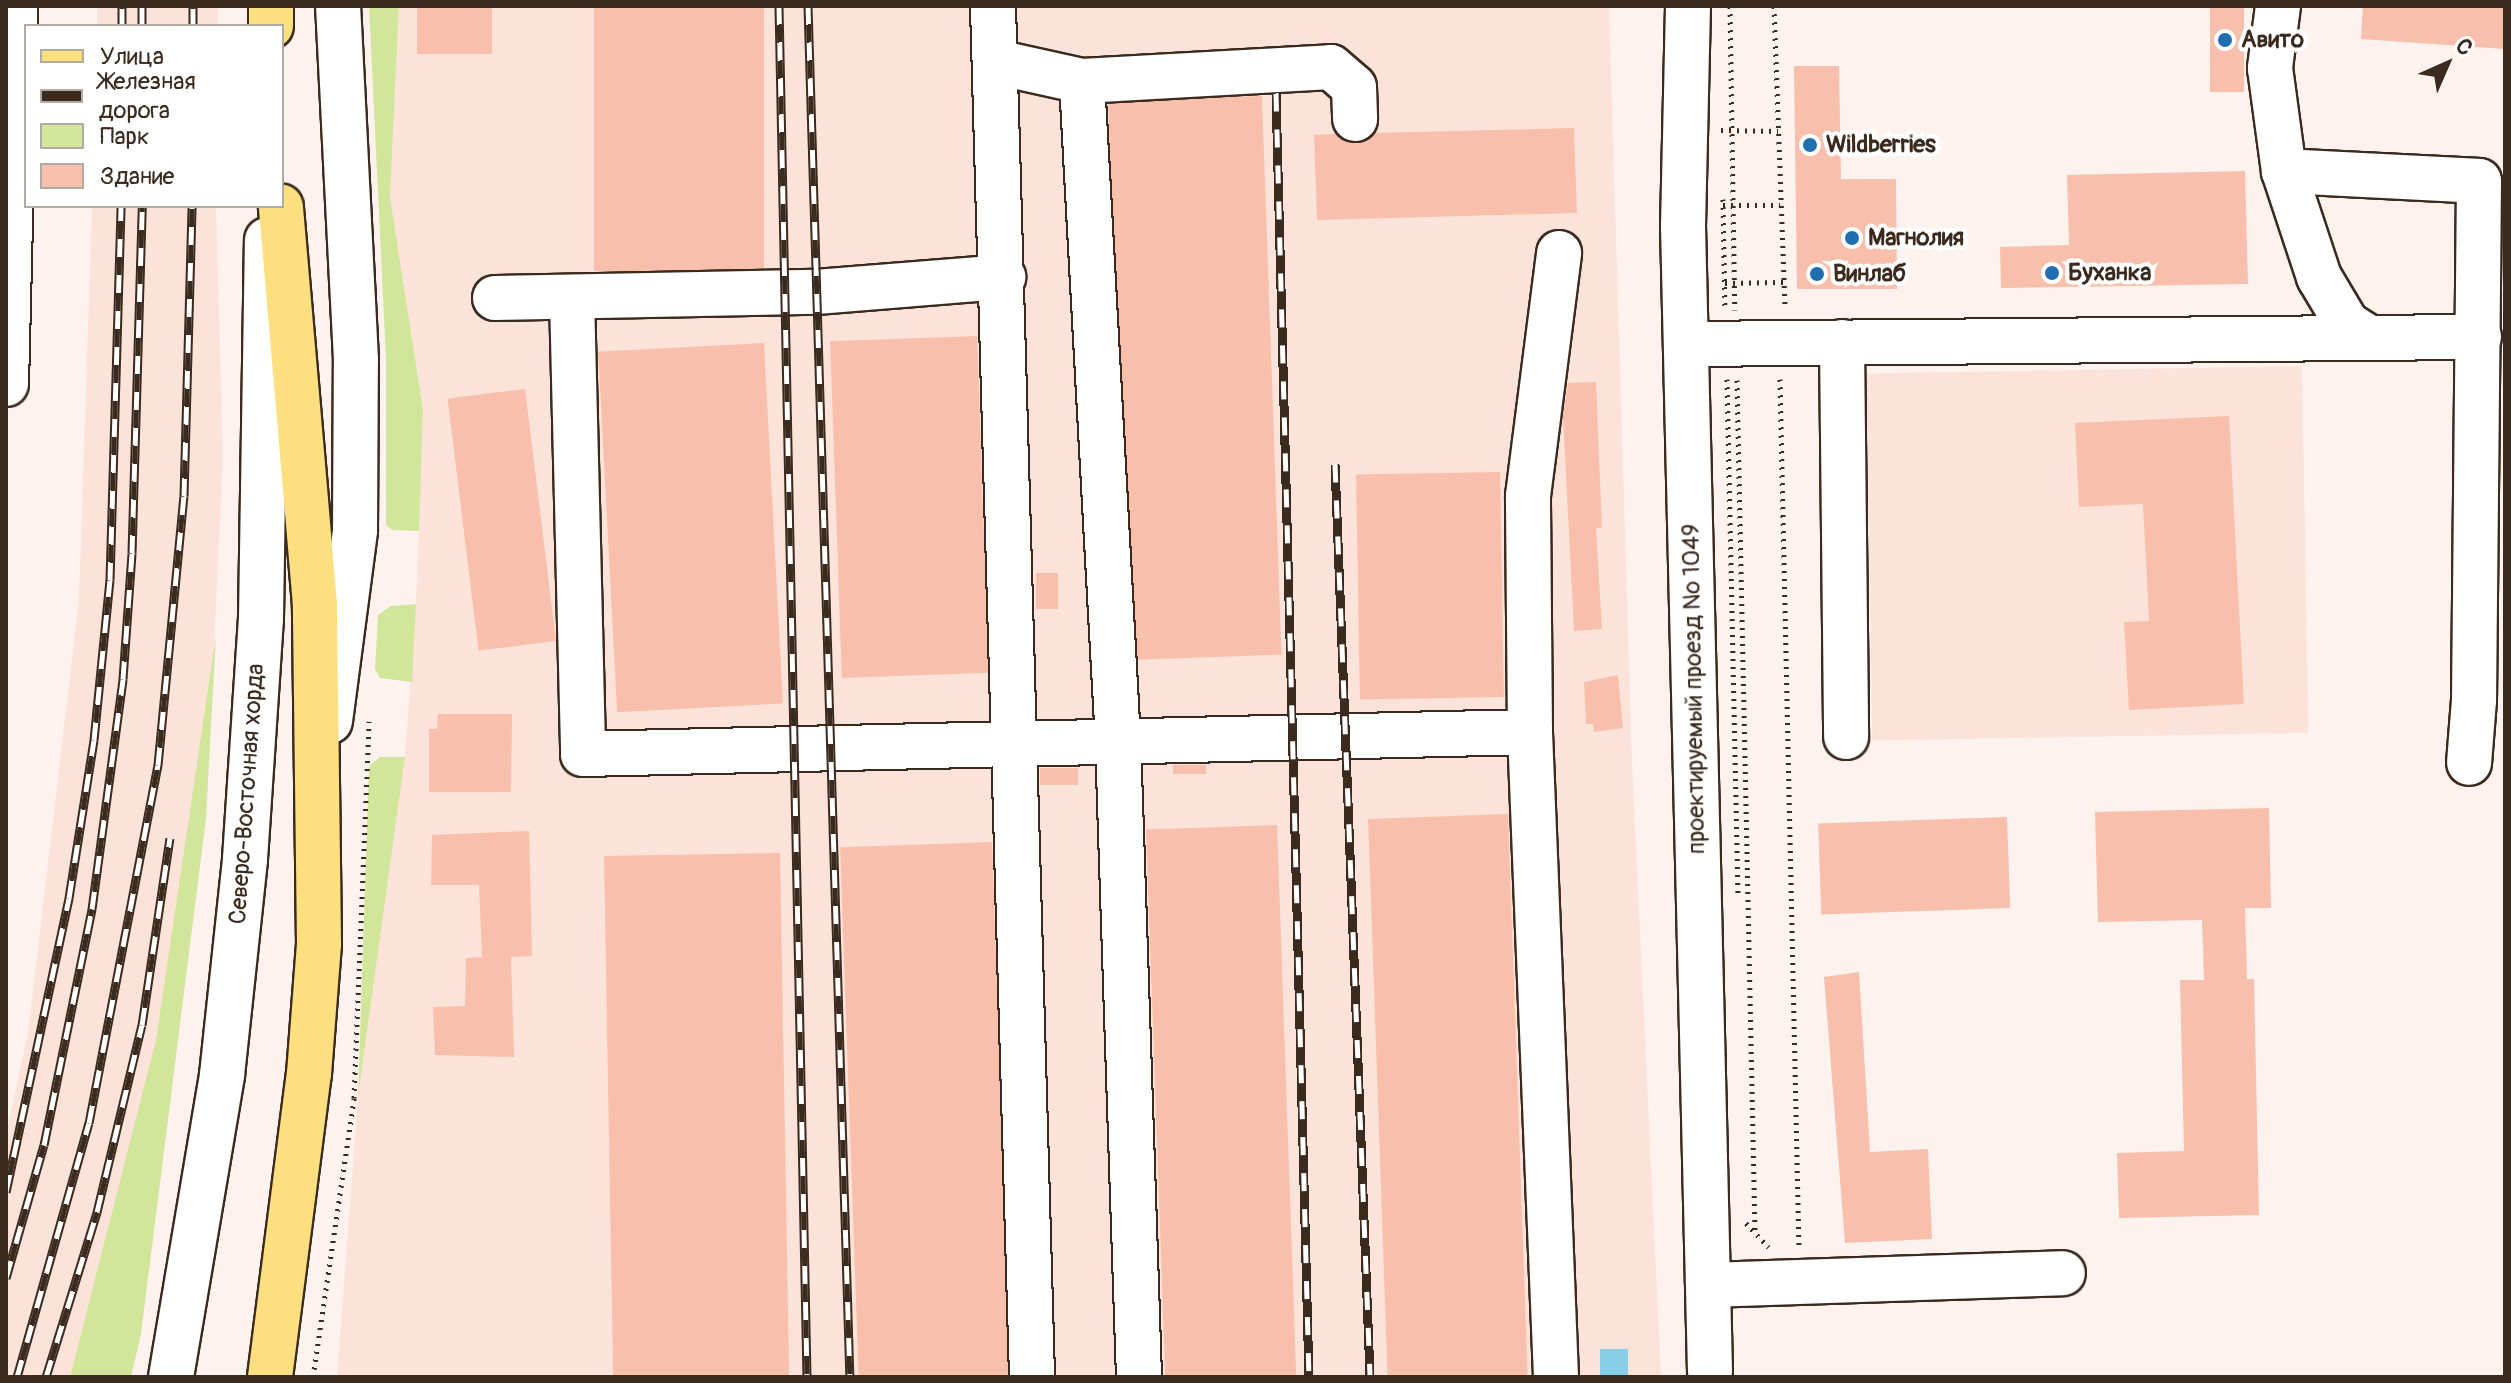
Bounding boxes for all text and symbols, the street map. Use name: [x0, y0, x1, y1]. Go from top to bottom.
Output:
legend: [24, 24, 284, 208]
north arrow: [2407, 24, 2487, 104]
place label: Авито: [2241, 26, 2304, 54]
marker: Авито: [2216, 31, 2234, 49]
text: С: [2449, 32, 2479, 62]
text: Улица: [100, 42, 164, 71]
text: Железная дорога: [99, 67, 196, 125]
text: Парк: [100, 122, 149, 151]
place label: Wildberries: [1826, 131, 1936, 159]
marker: Wildberries: [1801, 136, 1819, 154]
text: Здание: [100, 162, 174, 191]
place label: Магнолия: [1868, 224, 1964, 252]
marker: Магнолия: [1843, 229, 1861, 247]
place label: Буханка: [2068, 259, 2151, 287]
place label: Винлаб: [1833, 260, 1906, 288]
marker: Буханка: [2043, 264, 2061, 282]
marker: Винлаб: [1808, 265, 1826, 283]
street label: проектируемый проезд № 1049: [1677, 523, 1711, 855]
street label: Северо-Восточная хорда: [224, 663, 270, 925]

